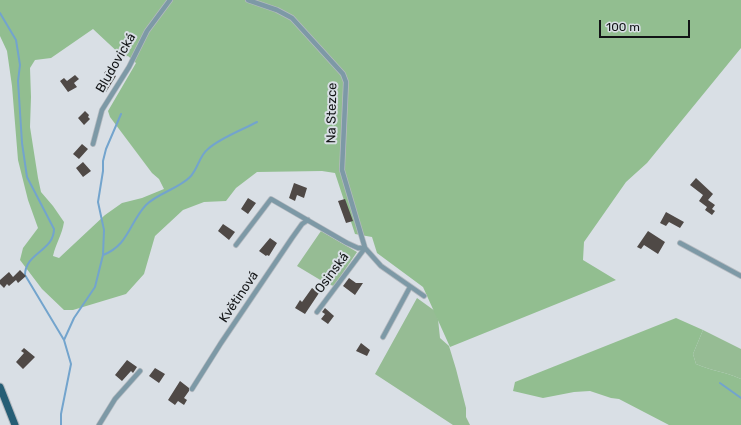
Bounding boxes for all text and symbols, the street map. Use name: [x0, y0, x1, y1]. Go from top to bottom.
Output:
scale bar: [601, 12, 692, 38]
text: 100 m: [606, 20, 640, 34]
street label: Bludovická: [93, 31, 139, 95]
street label: Na Stezce: [324, 82, 340, 144]
street label: Osinská: [312, 250, 352, 296]
street label: Květinová: [216, 268, 262, 326]

